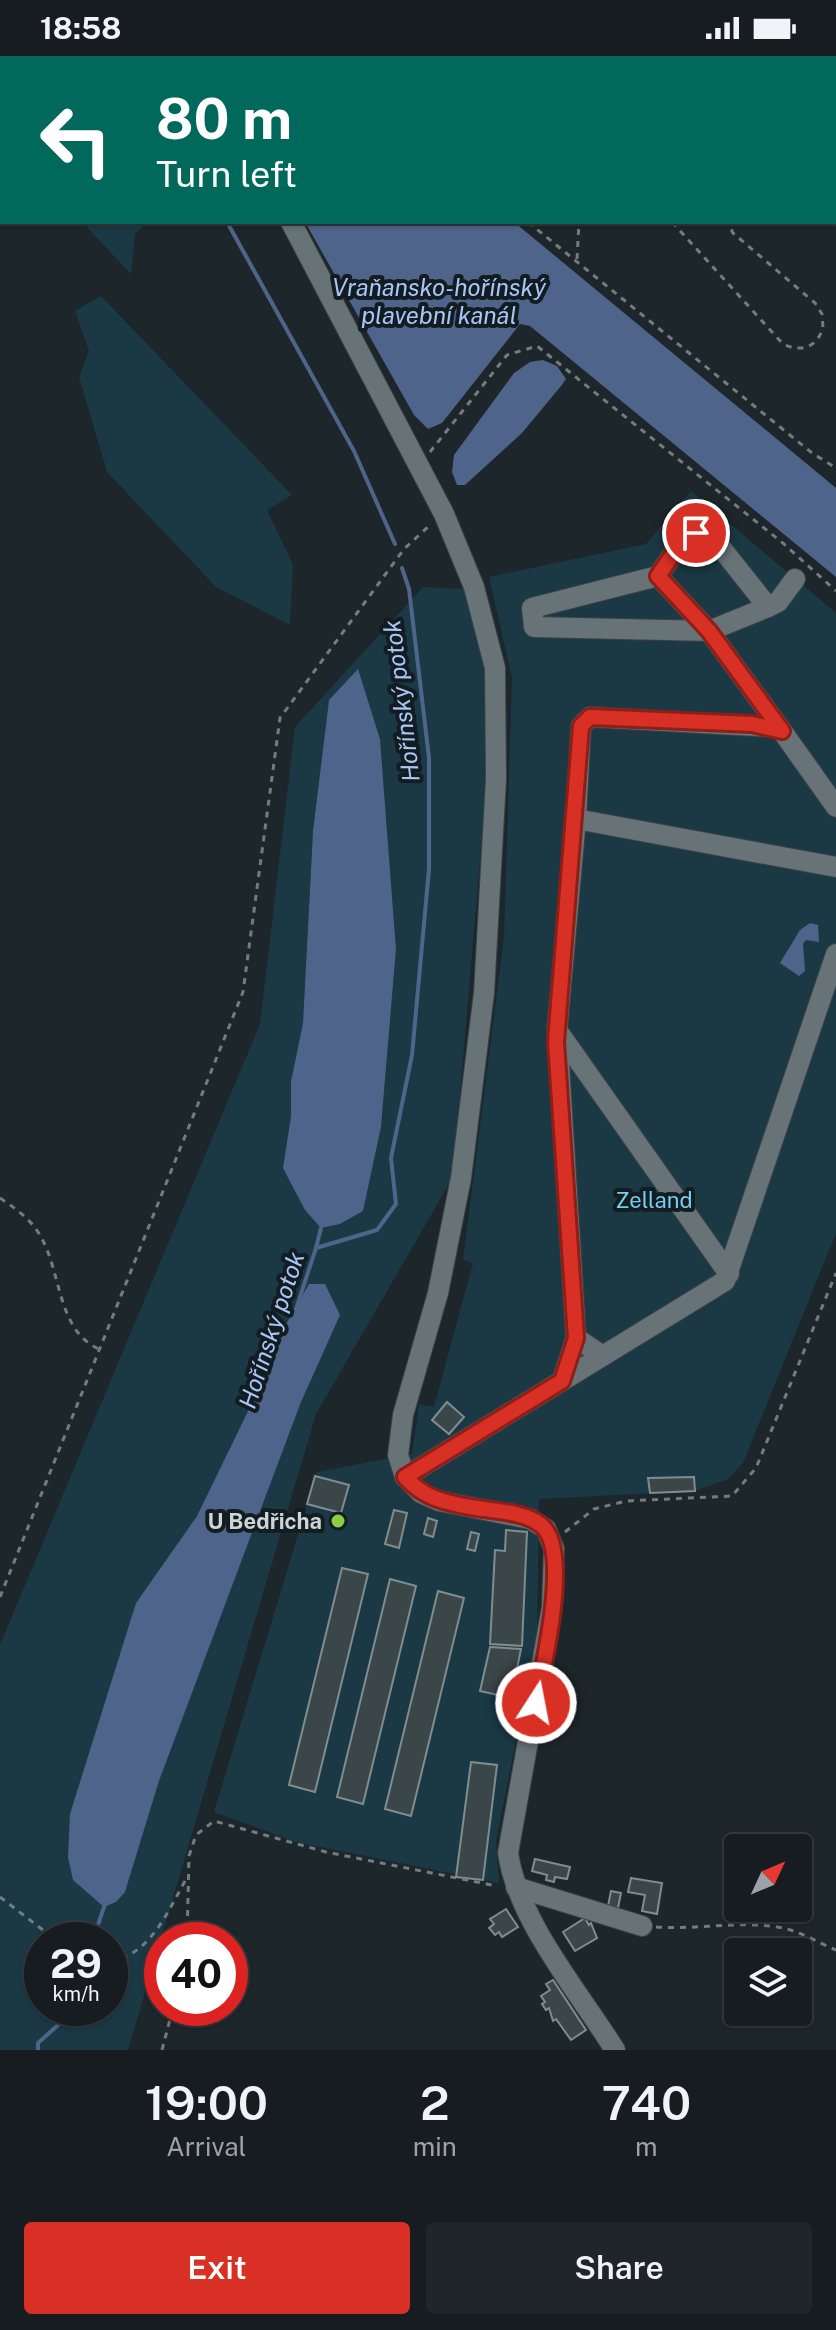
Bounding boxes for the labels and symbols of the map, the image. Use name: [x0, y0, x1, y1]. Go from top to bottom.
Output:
water label: Vraňansko-hořínský plavební kanál: [332, 273, 547, 329]
pin: [662, 499, 730, 567]
water label: Hořínský potok: [377, 618, 425, 784]
park label: Zelland: [615, 1187, 693, 1213]
water label: Hořínský potok: [233, 1248, 309, 1412]
place label: U Bedřicha: [207, 1508, 322, 1534]
marker: U Bedřicha: [329, 1512, 347, 1530]
position arrow: [494, 1661, 578, 1745]
north arrow: [724, 1834, 812, 1922]
speed limit sign: 40: [144, 1922, 248, 2026]

